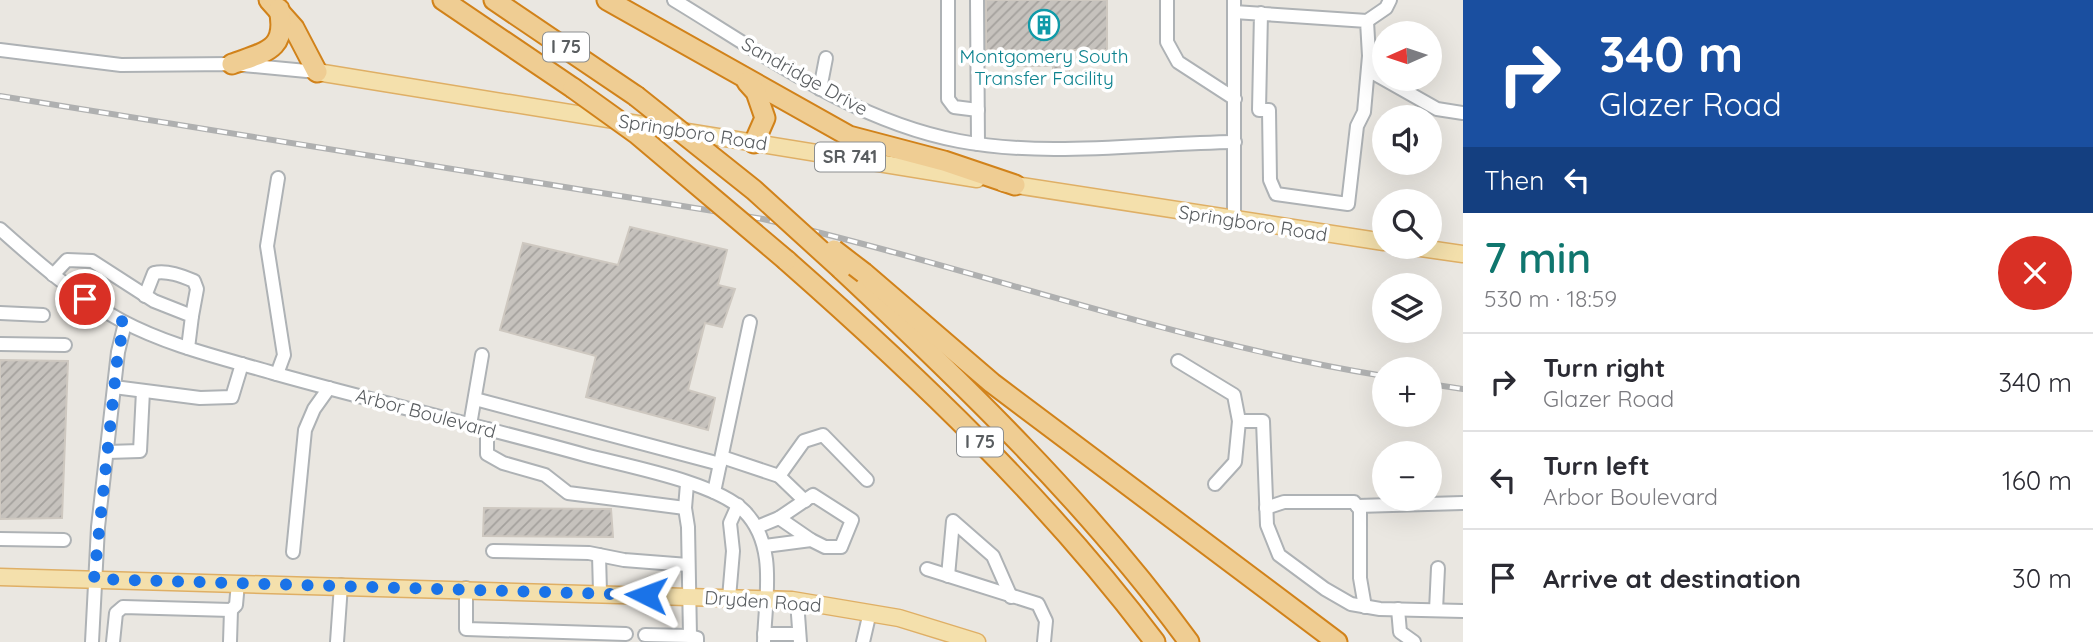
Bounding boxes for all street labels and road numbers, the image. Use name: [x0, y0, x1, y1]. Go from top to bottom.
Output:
street label: Sandridge Drive: [738, 31, 872, 121]
road number: I 75: [543, 32, 589, 62]
street label: Springboro Road: [617, 108, 769, 156]
road number: SR 741: [815, 142, 885, 172]
street label: Springboro Road: [1177, 199, 1329, 247]
street label: Arbor Boulevard: [353, 383, 499, 443]
road number: I 75: [957, 428, 1003, 457]
street label: Dryden Road: [704, 585, 822, 617]

